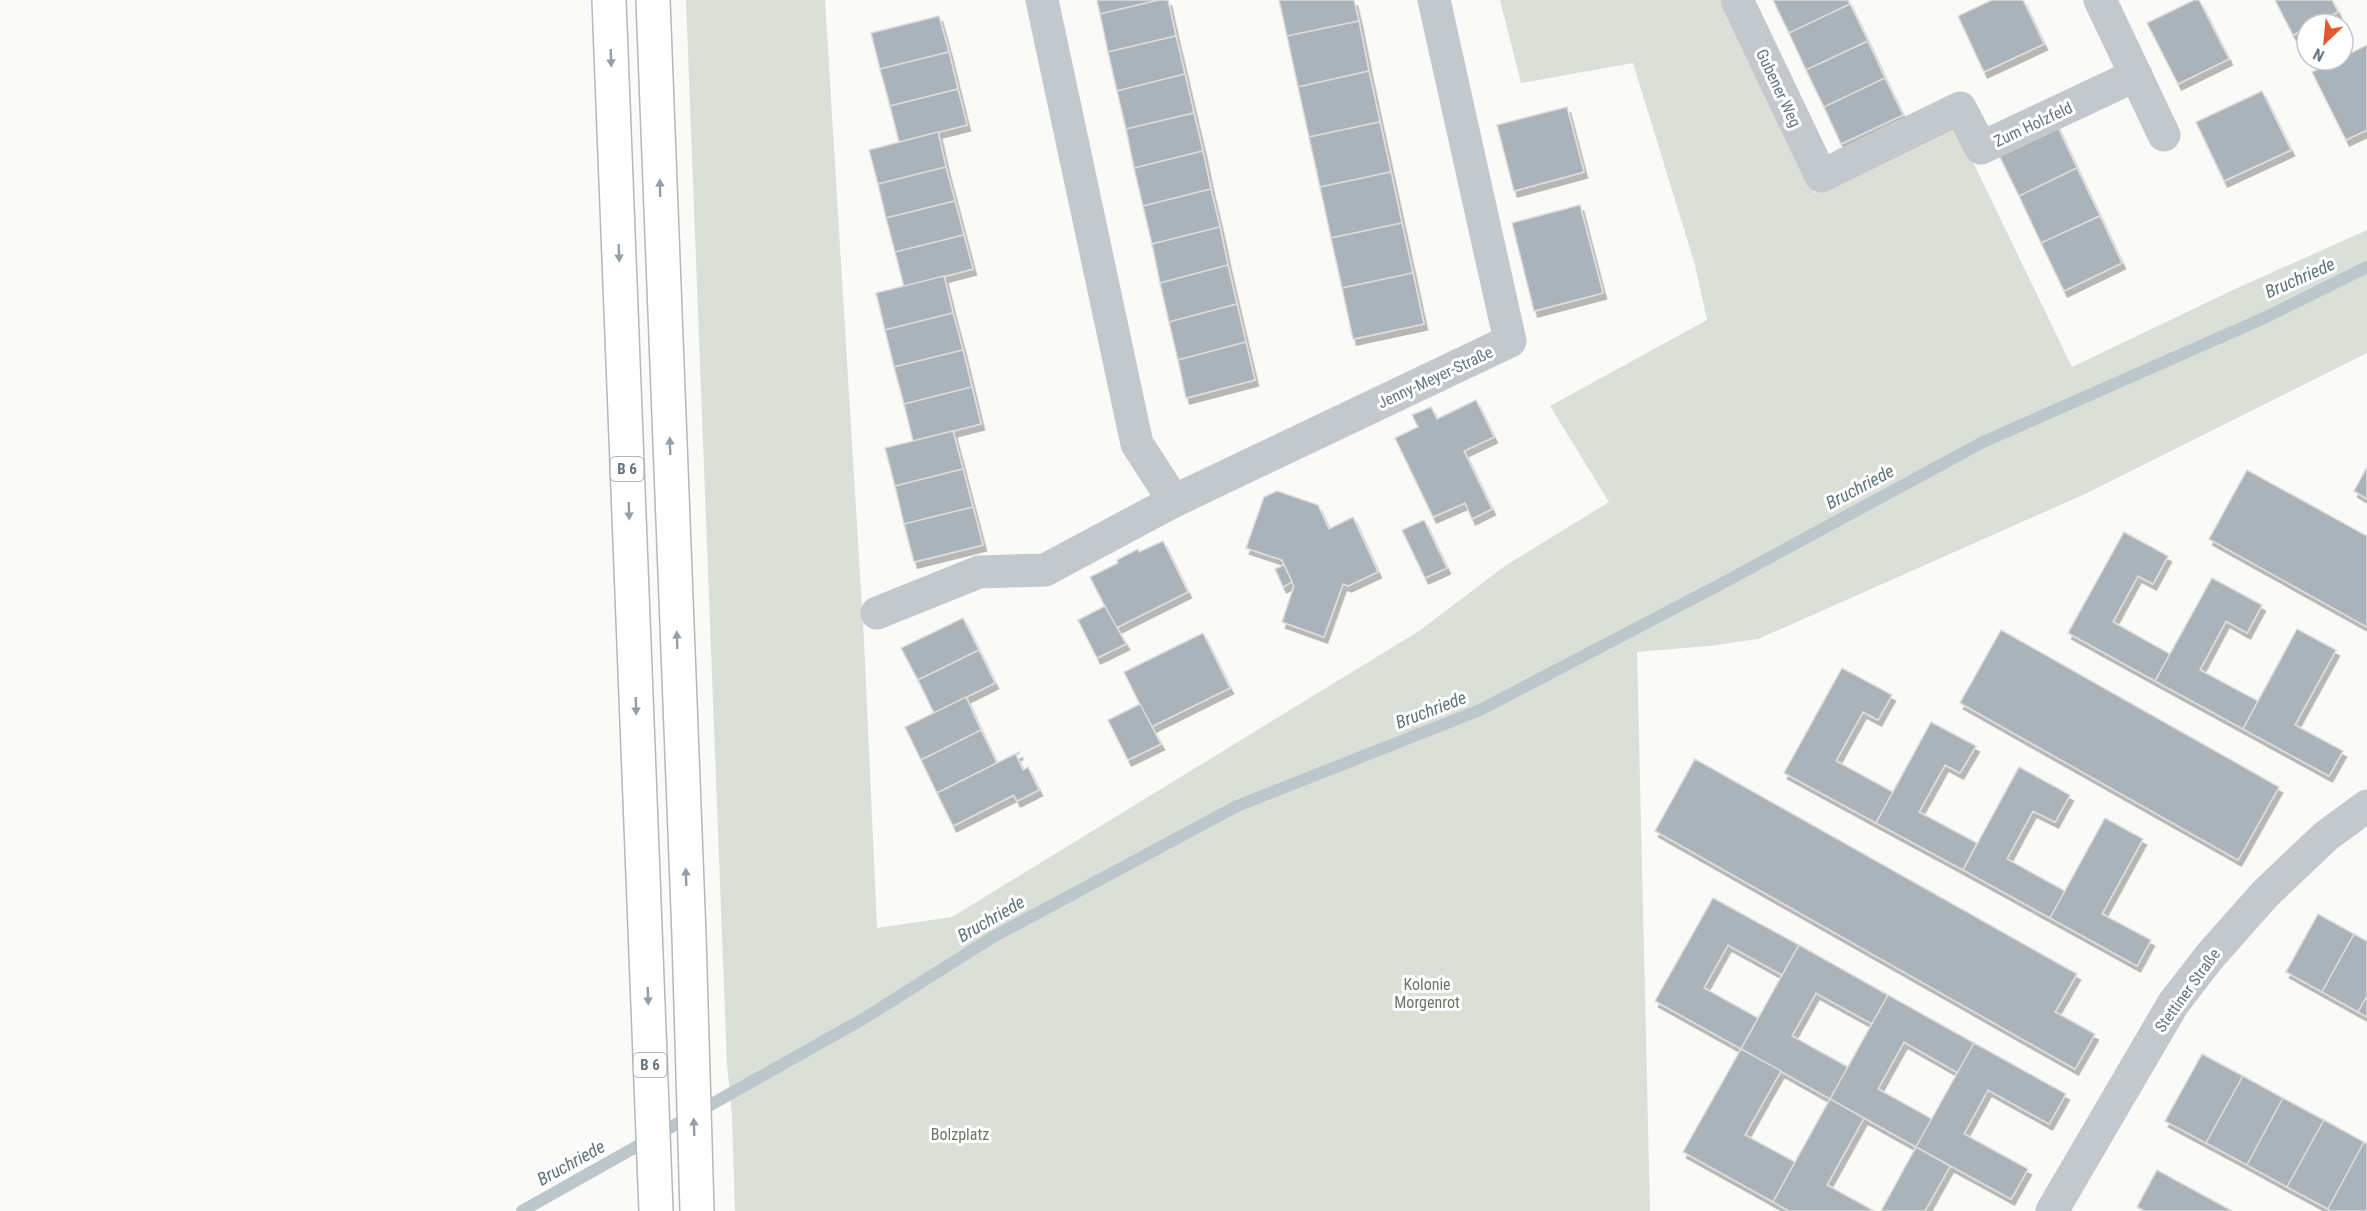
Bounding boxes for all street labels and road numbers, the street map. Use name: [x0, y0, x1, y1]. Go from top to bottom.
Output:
street label: Gubener Weg: [1752, 46, 1805, 130]
street label: Zum Holzfeld: [1991, 98, 2075, 151]
street label: Jenny-Meyer-Straße: [1375, 342, 1496, 412]
road number: B 6: [610, 457, 644, 481]
street label: Stettiner Straße: [2151, 945, 2224, 1036]
road number: B 6: [634, 1053, 666, 1077]

